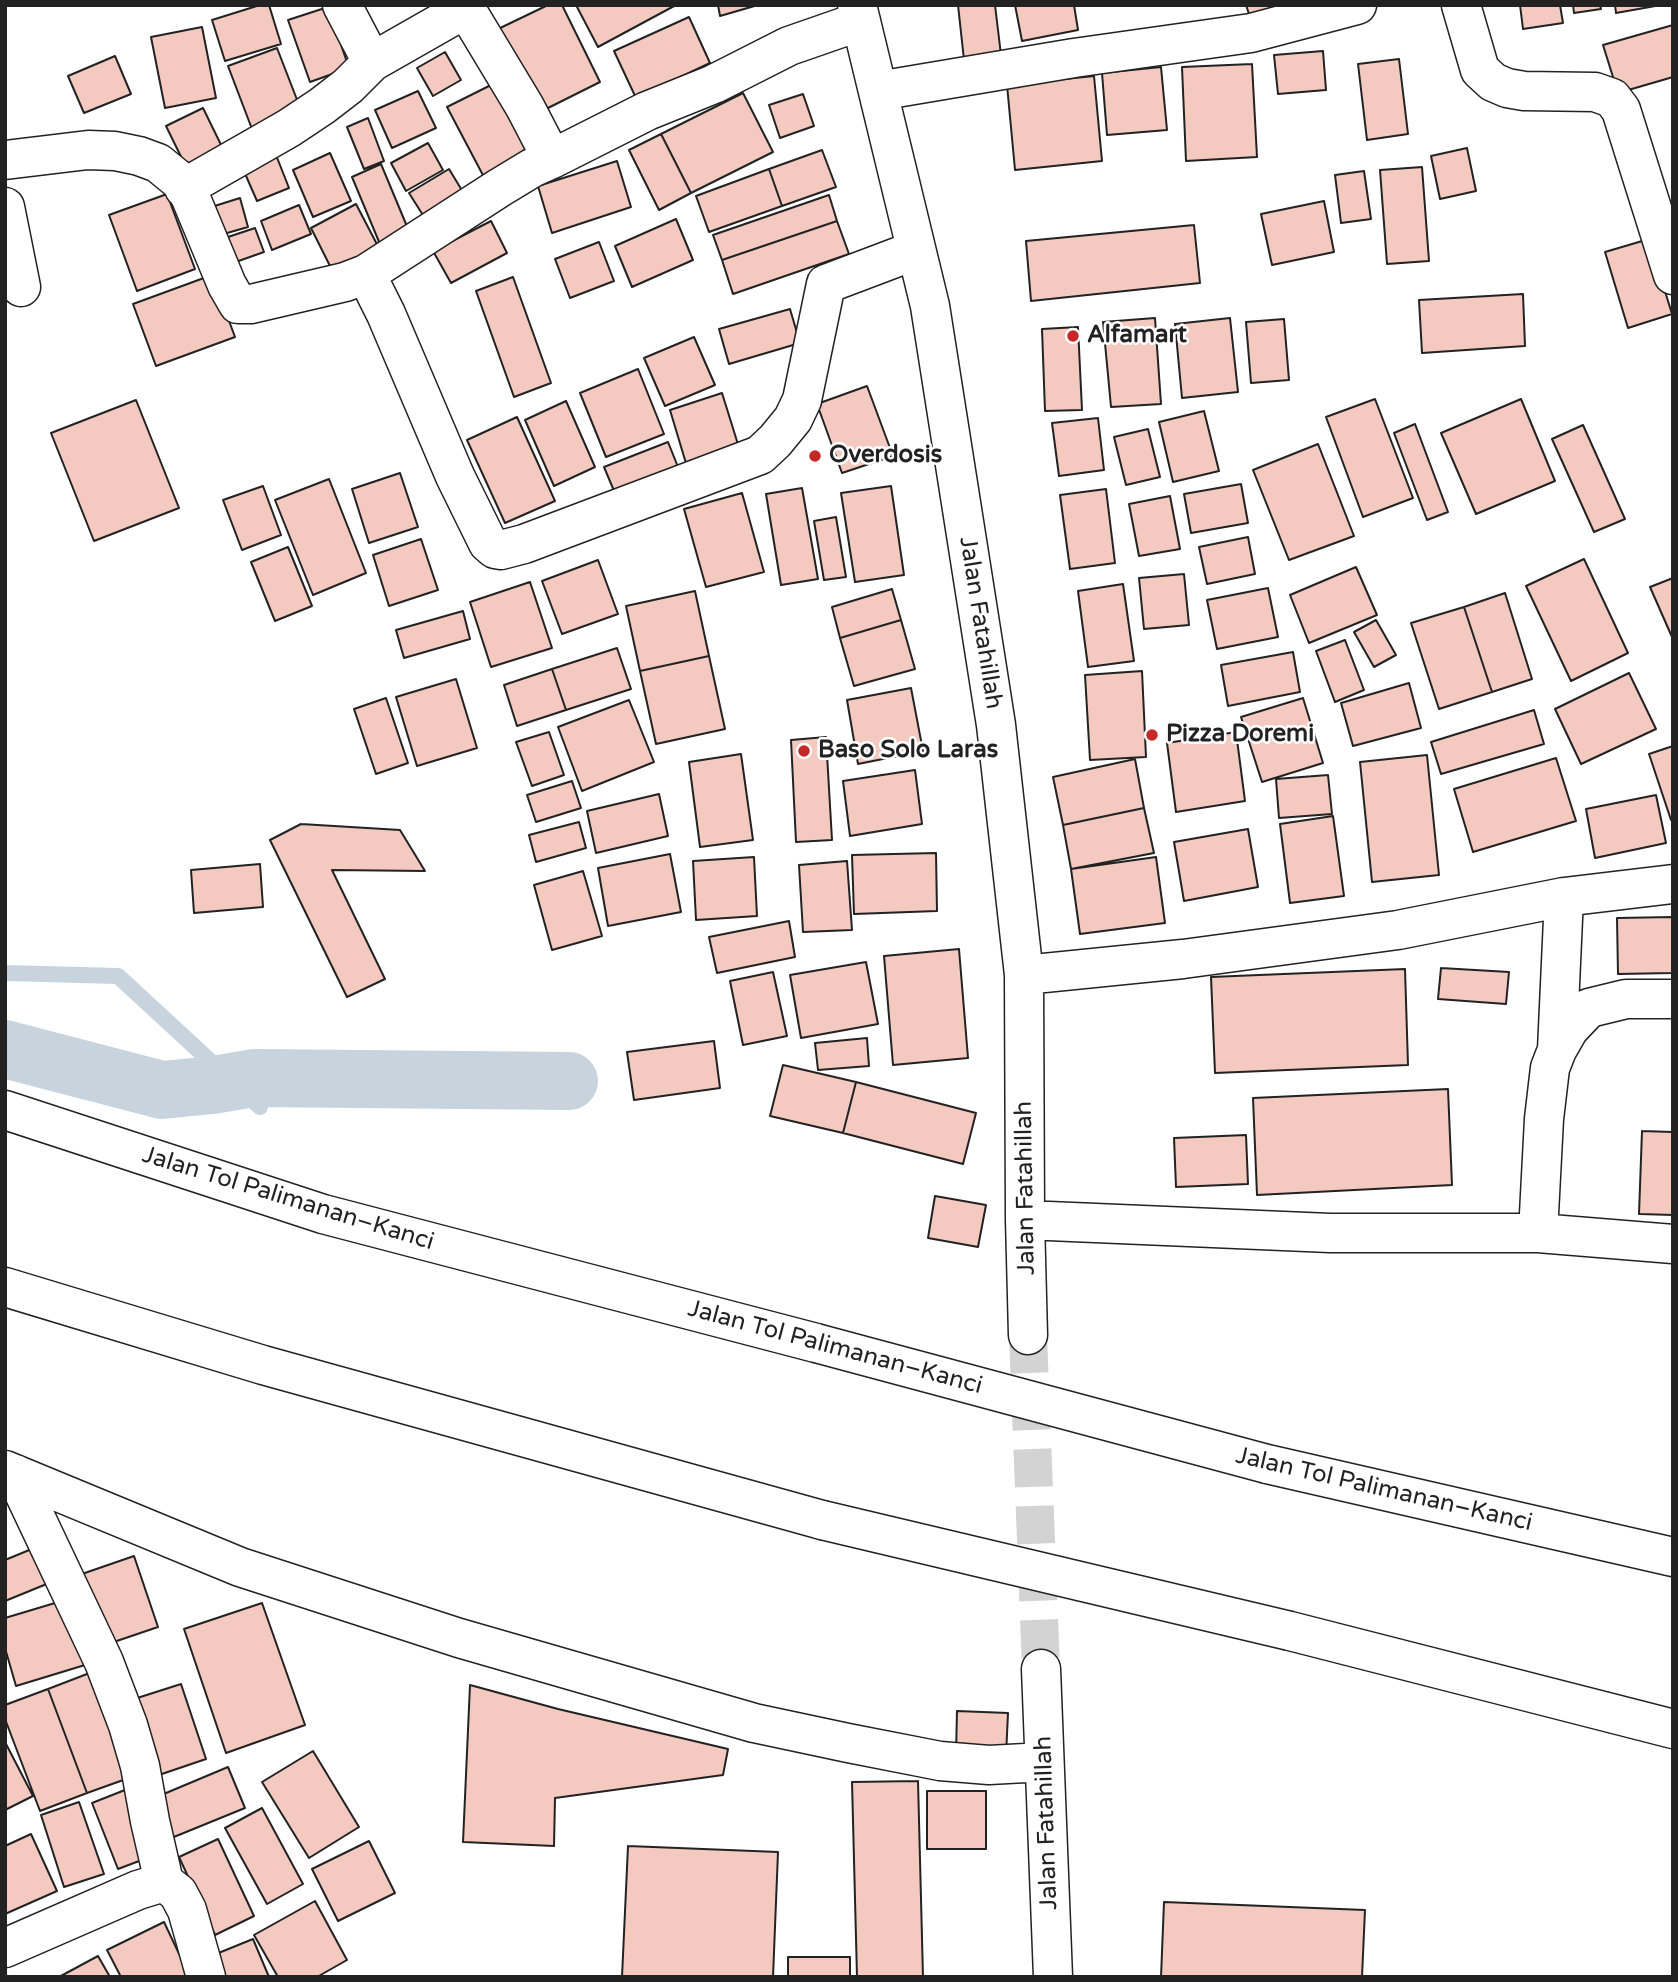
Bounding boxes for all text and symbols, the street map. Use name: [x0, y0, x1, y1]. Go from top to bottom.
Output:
place label: Alfamart: [1087, 322, 1187, 350]
marker: Alfamart: [1065, 328, 1081, 344]
place label: Overdosis: [829, 442, 942, 470]
marker: Overdosis: [807, 448, 823, 464]
street label: Jalan Fatahillah: [952, 535, 1008, 711]
place label: Pizza Doremi: [1166, 721, 1314, 749]
marker: Pizza Doremi: [1144, 727, 1160, 743]
place label: Baso Solo Laras: [818, 737, 998, 765]
marker: Baso Solo Laras: [796, 743, 812, 759]
street label: Jalan Fatahillah: [1010, 1101, 1042, 1275]
street label: Jalan Tol Palimanan–Kanci: [139, 1141, 437, 1257]
street label: Jalan Tol Palimanan–Kanci: [685, 1295, 985, 1401]
street label: Jalan Tol Palimanan–Kanci: [1233, 1442, 1535, 1538]
street label: Jalan Fatahillah: [1030, 1735, 1064, 1911]

